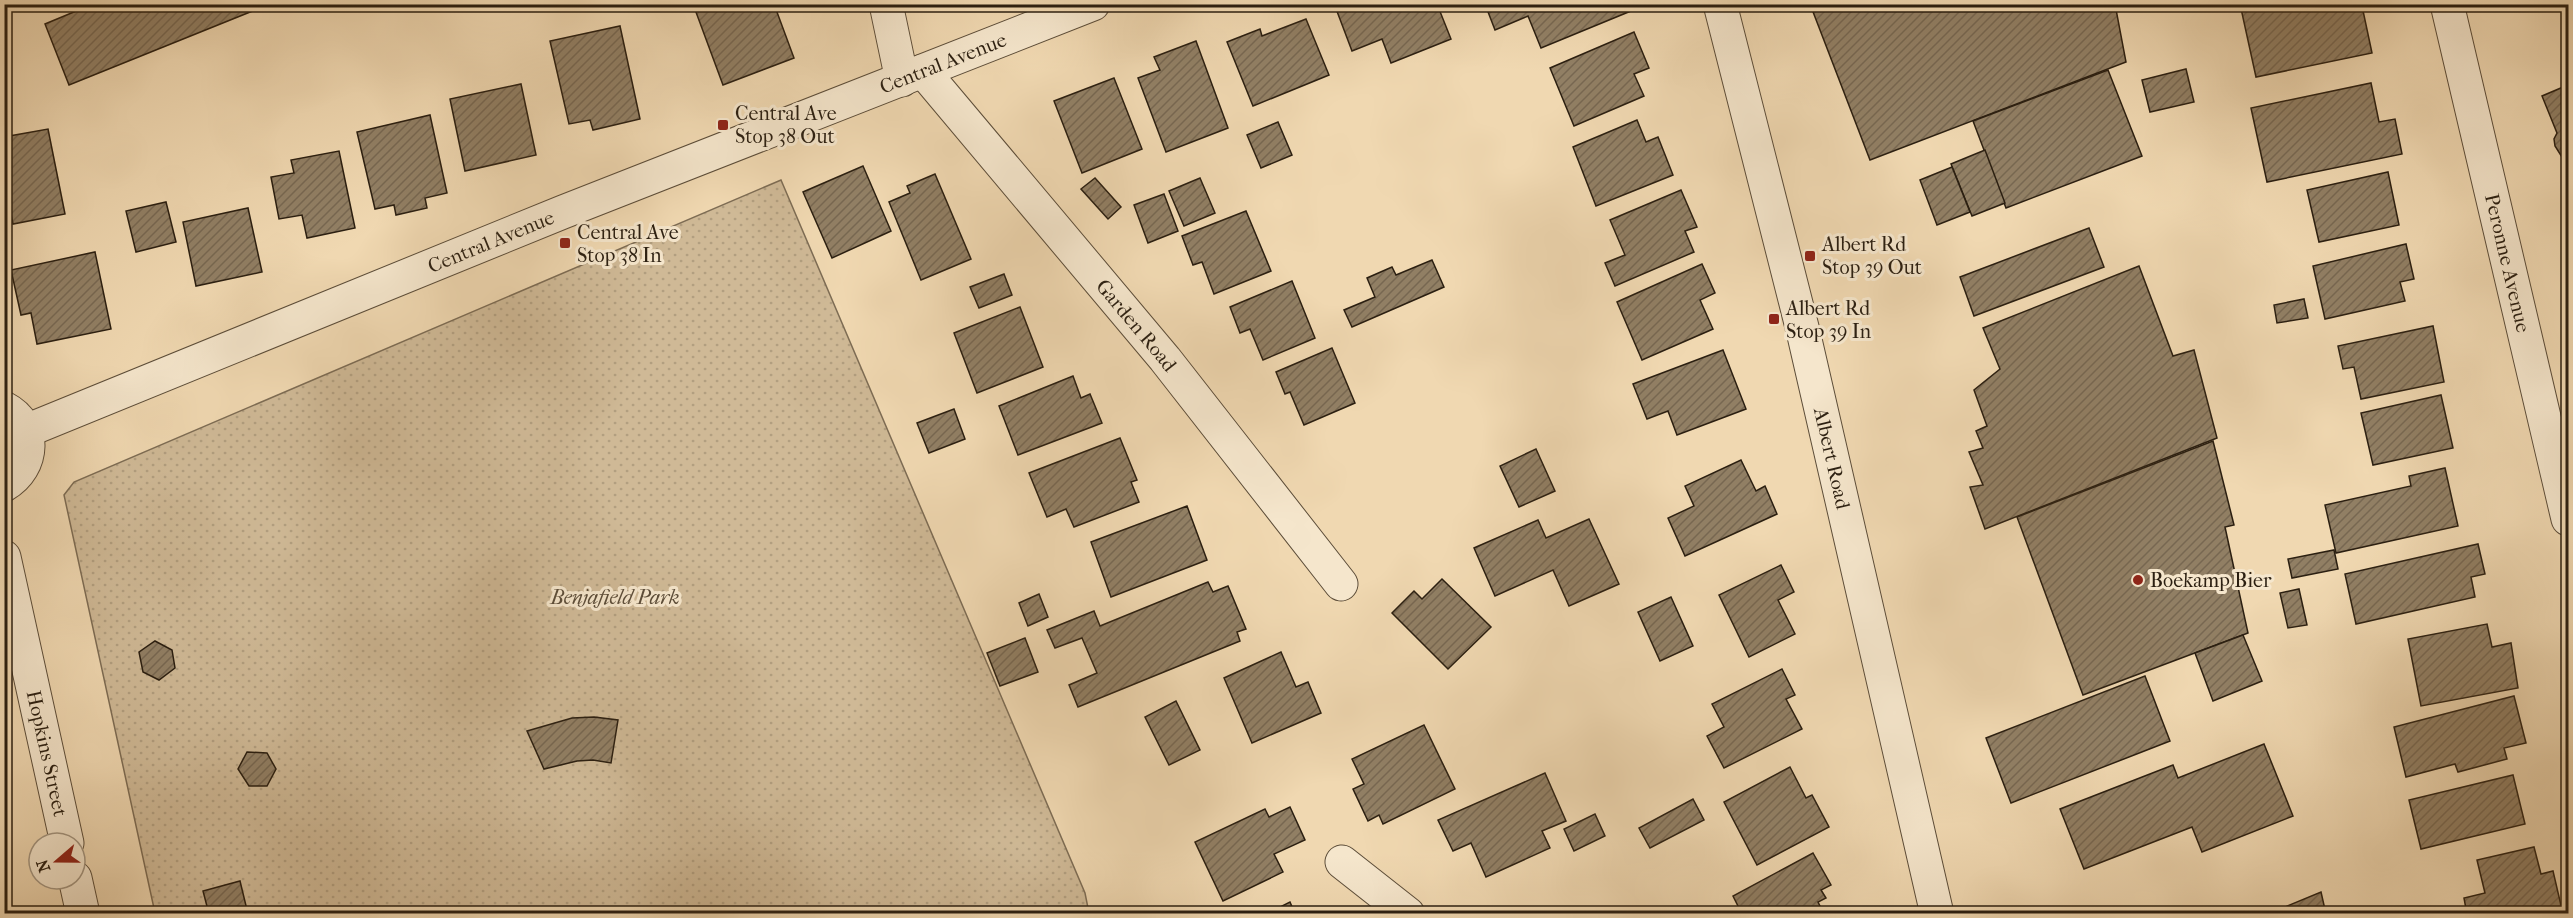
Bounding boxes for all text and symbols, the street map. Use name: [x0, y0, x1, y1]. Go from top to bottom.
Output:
street label: Central Avenue: [876, 28, 1010, 98]
place label: Central Ave Stop 38 Out: [735, 102, 837, 148]
marker: Central Ave Stop 38 Out: [716, 118, 730, 132]
street label: Peronne Avenue: [2480, 191, 2535, 335]
street label: Central Avenue: [424, 205, 557, 277]
place label: Central Ave Stop 38 In: [577, 221, 679, 267]
place label: Albert Rd Stop 39 Out: [1821, 233, 1922, 279]
marker: Central Ave Stop 38 In: [558, 236, 572, 250]
marker: Albert Rd Stop 39 Out: [1803, 249, 1817, 263]
street label: Garden Road: [1091, 275, 1182, 377]
place label: Albert Rd Stop 39 In: [1785, 297, 1872, 343]
marker: Albert Rd Stop 39 In: [1767, 312, 1781, 326]
street label: Albert Road: [1809, 404, 1855, 512]
place label: Boekamp Bier: [2150, 569, 2272, 592]
marker: Boekamp Bier: [2131, 573, 2145, 587]
park label: Benjafield Park: [549, 586, 680, 609]
street label: Hopkins Street: [22, 688, 72, 819]
north arrow: [27, 831, 87, 891]
text: N: [32, 856, 54, 875]

